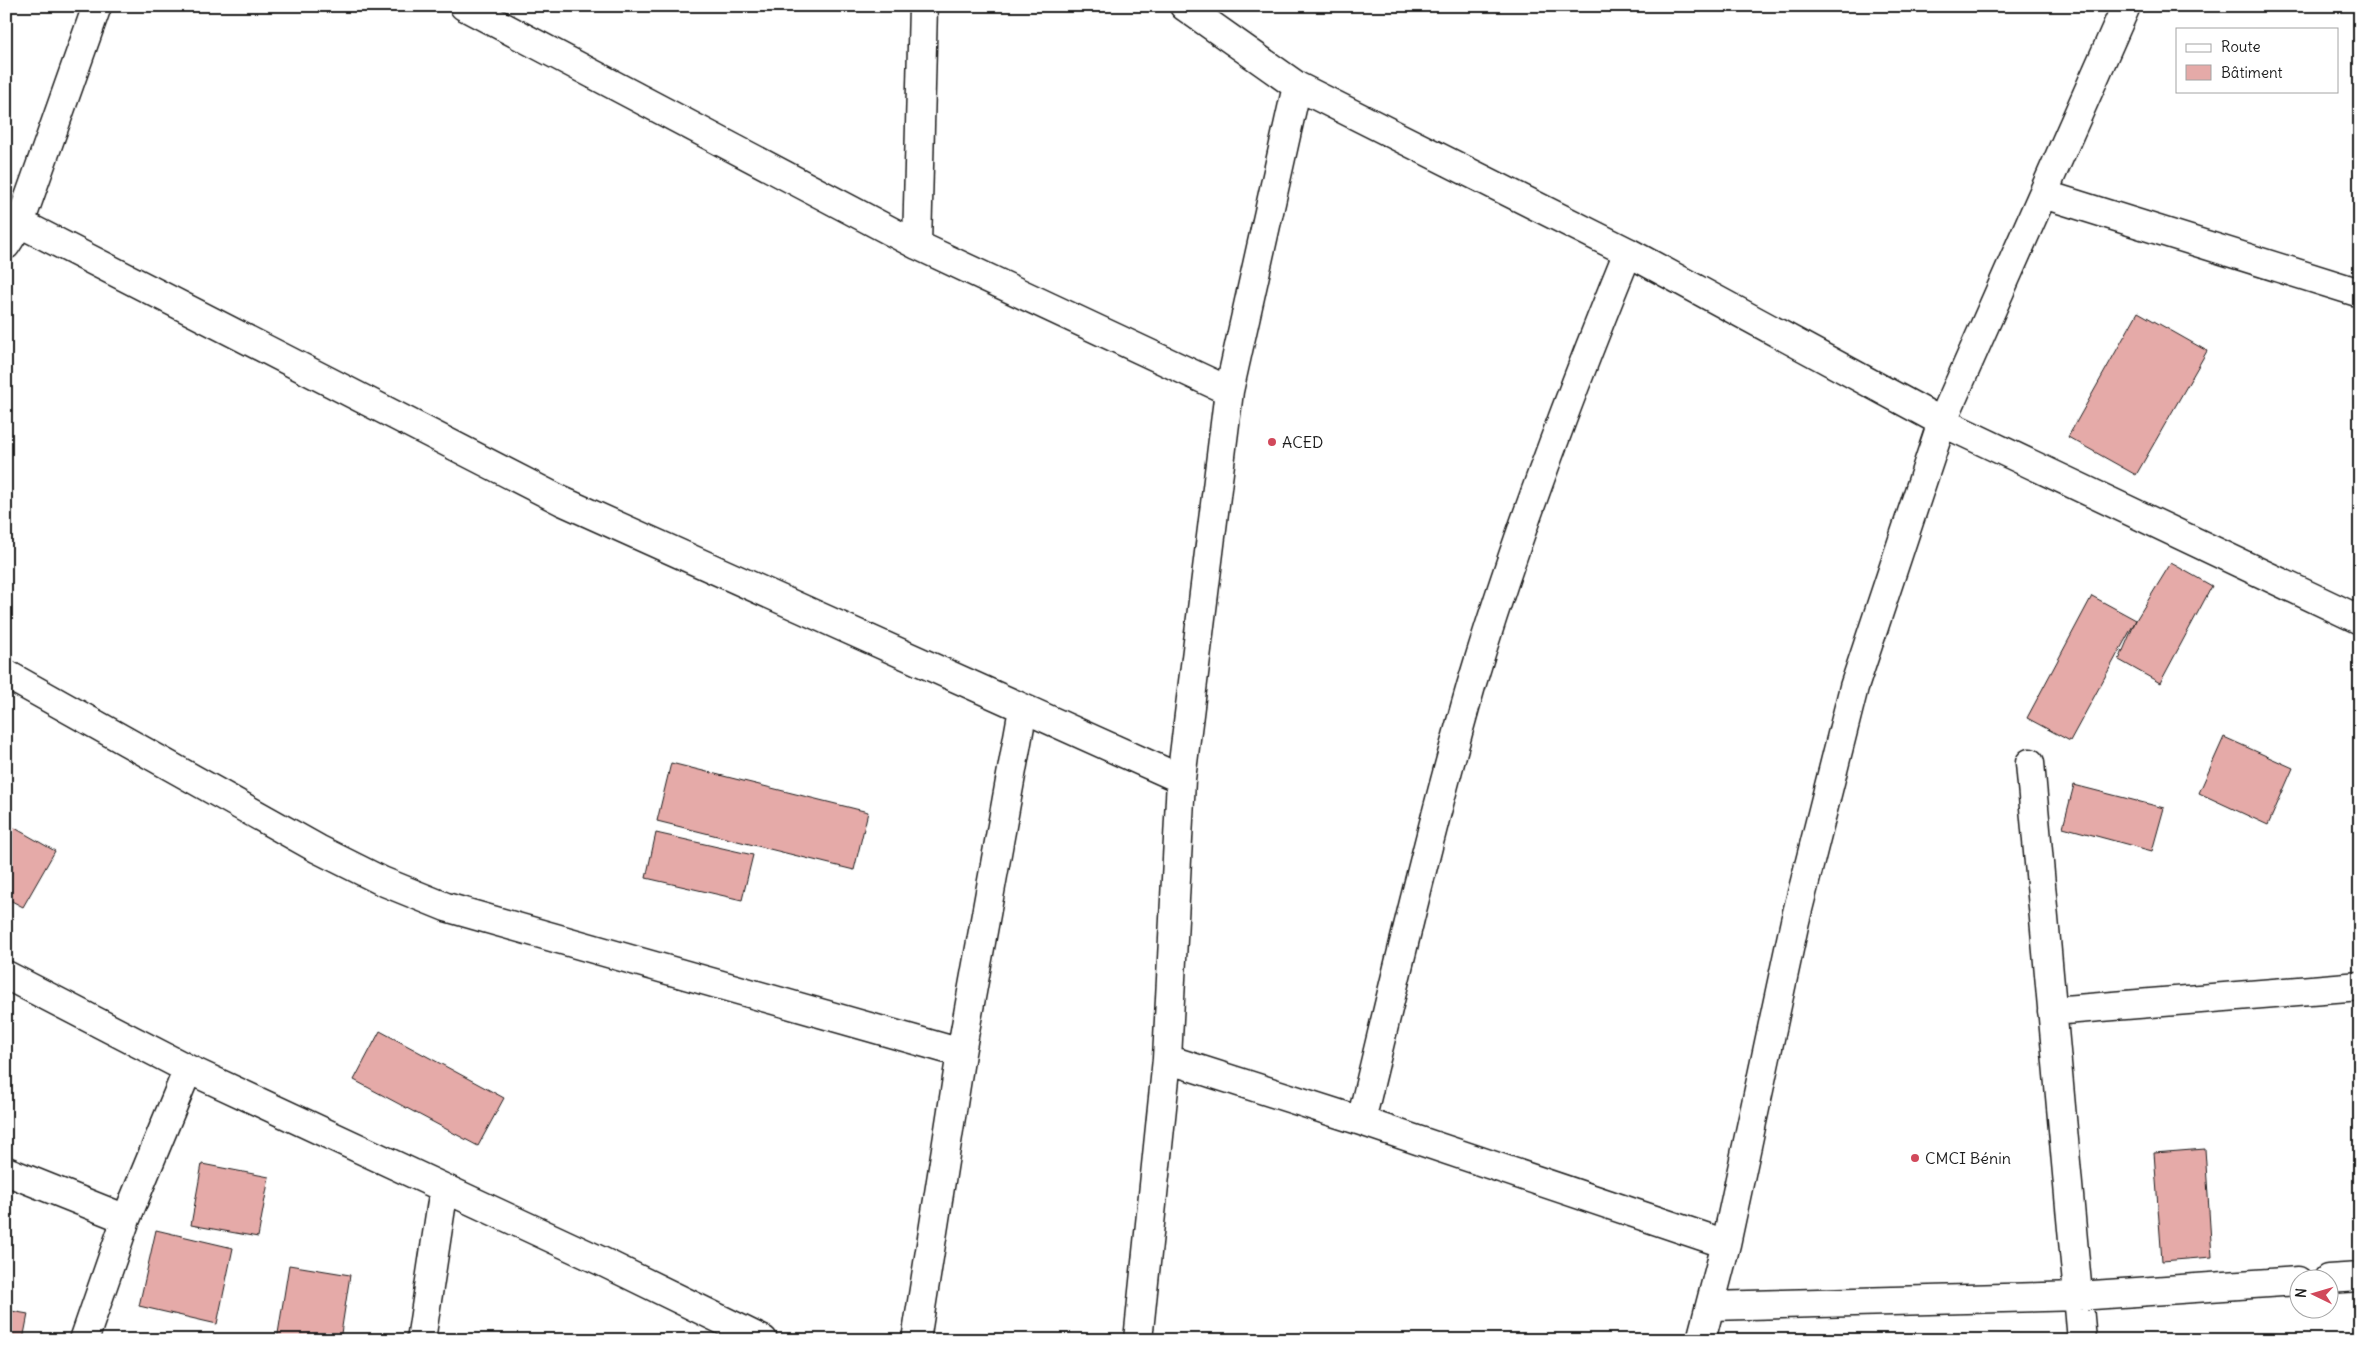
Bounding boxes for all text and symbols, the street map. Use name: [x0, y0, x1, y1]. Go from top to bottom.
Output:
legend: [2176, 28, 2338, 92]
text: Route: [2221, 37, 2261, 56]
text: Bâtiment: [2221, 63, 2283, 82]
place label: ACED: [1282, 432, 1323, 452]
marker: ACED: [1266, 436, 1278, 448]
place label: CMCI Bénin: [1925, 1148, 2011, 1168]
marker: CMCI Bénin: [1909, 1152, 1921, 1164]
north arrow: [2288, 1268, 2338, 1318]
text: N: [2292, 1287, 2310, 1298]

